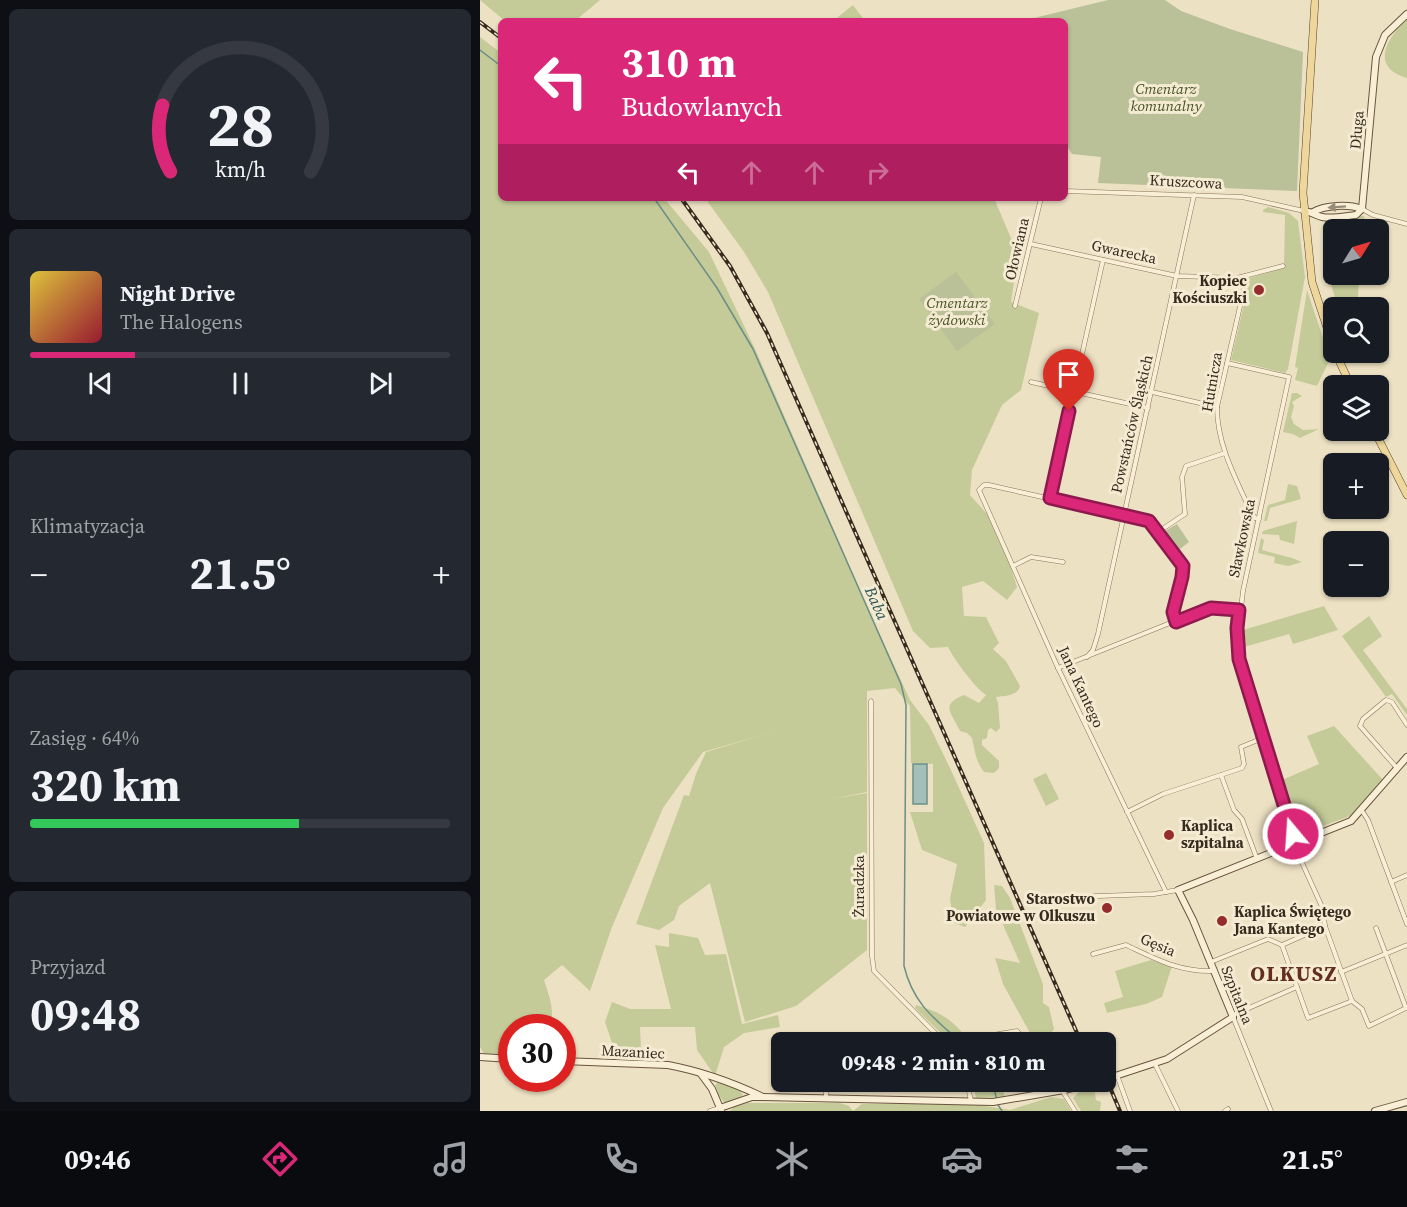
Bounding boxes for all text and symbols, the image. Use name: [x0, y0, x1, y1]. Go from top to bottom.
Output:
text: 310 m: [621, 33, 736, 91]
icon: left: [522, 42, 600, 120]
park label: Cmentarz komunalny: [1130, 78, 1202, 116]
text: 28: [206, 81, 274, 167]
text: Budowlanych: [621, 88, 782, 125]
street label: Długa: [1344, 109, 1369, 150]
text: km/h: [214, 155, 266, 184]
icon: left: [672, 156, 705, 189]
icon: ahead: [735, 156, 768, 189]
icon: ahead: [798, 156, 831, 189]
icon: right: [861, 156, 894, 189]
street label: Kruszcowa: [1149, 169, 1223, 194]
one-way arrow: [1328, 202, 1347, 212]
street label: Ołowiana: [999, 215, 1034, 282]
north arrow: [1323, 219, 1389, 285]
map controls: [1323, 219, 1389, 597]
street label: Gwarecka: [1090, 234, 1159, 269]
place label: Kopiec Kościuszki: [1173, 270, 1247, 308]
text: Night Drive: [120, 278, 235, 308]
marker: Kopiec Kościuszki: [1252, 283, 1266, 297]
park label: Cmentarz żydowski: [926, 292, 989, 330]
button: search: [1323, 297, 1389, 363]
text: The Halogens: [120, 308, 243, 336]
pin: [1043, 349, 1094, 411]
street label: Hutnicza: [1196, 350, 1227, 414]
street label: Powstańców Śląskich: [1105, 353, 1158, 495]
icon: arrive: [1052, 358, 1085, 391]
icon: previous: [84, 367, 117, 400]
icon: pause: [224, 367, 257, 400]
icon: next: [364, 367, 397, 400]
button: layers: [1323, 375, 1389, 441]
button: +: [1323, 453, 1389, 519]
street label: Sławkowska: [1223, 496, 1260, 579]
text: Klimatyzacja: [30, 512, 145, 540]
button: −: [1323, 531, 1389, 597]
text: 21.5°: [189, 542, 291, 604]
text: −: [30, 552, 48, 597]
text: +: [433, 552, 450, 597]
water label: Baba: [860, 582, 894, 624]
street label: Jana Kantego: [1053, 642, 1110, 731]
text: Zasięg · 64%: [30, 724, 139, 752]
text: 320 km: [30, 754, 181, 816]
position arrow: [1261, 802, 1325, 866]
place label: Kaplica szpitalna: [1181, 815, 1245, 853]
marker: Kaplica szpitalna: [1162, 828, 1176, 842]
street label: Żuradzka: [848, 855, 869, 917]
place label: Starostwo Powiatowe w Olkuszu: [946, 888, 1096, 926]
marker: Starostwo Powiatowe w Olkuszu: [1100, 901, 1114, 915]
place label: Kaplica Świętego Jana Kantego: [1233, 901, 1352, 939]
marker: Kaplica Świętego Jana Kantego: [1215, 914, 1229, 928]
street label: Gęsia: [1137, 928, 1179, 961]
text: Przyjazd: [30, 953, 106, 981]
district label: OLKUSZ: [1250, 959, 1338, 988]
street label: Szpitalna: [1216, 962, 1259, 1027]
text: 09:48: [30, 983, 141, 1045]
speed limit sign: 30: [498, 1014, 576, 1092]
street label: Mazaniec: [601, 1039, 665, 1064]
text: 09:48 · 2 min · 810 m: [842, 1047, 1045, 1077]
icon: directions: [259, 1138, 301, 1180]
icon: music: [430, 1138, 472, 1180]
icon: phone: [600, 1138, 642, 1180]
icon: climate: [771, 1138, 813, 1180]
icon: car: [941, 1138, 983, 1180]
icon: filters: [1111, 1138, 1153, 1180]
text: 09:46: [64, 1141, 131, 1178]
text: 21.5°: [1282, 1141, 1343, 1178]

